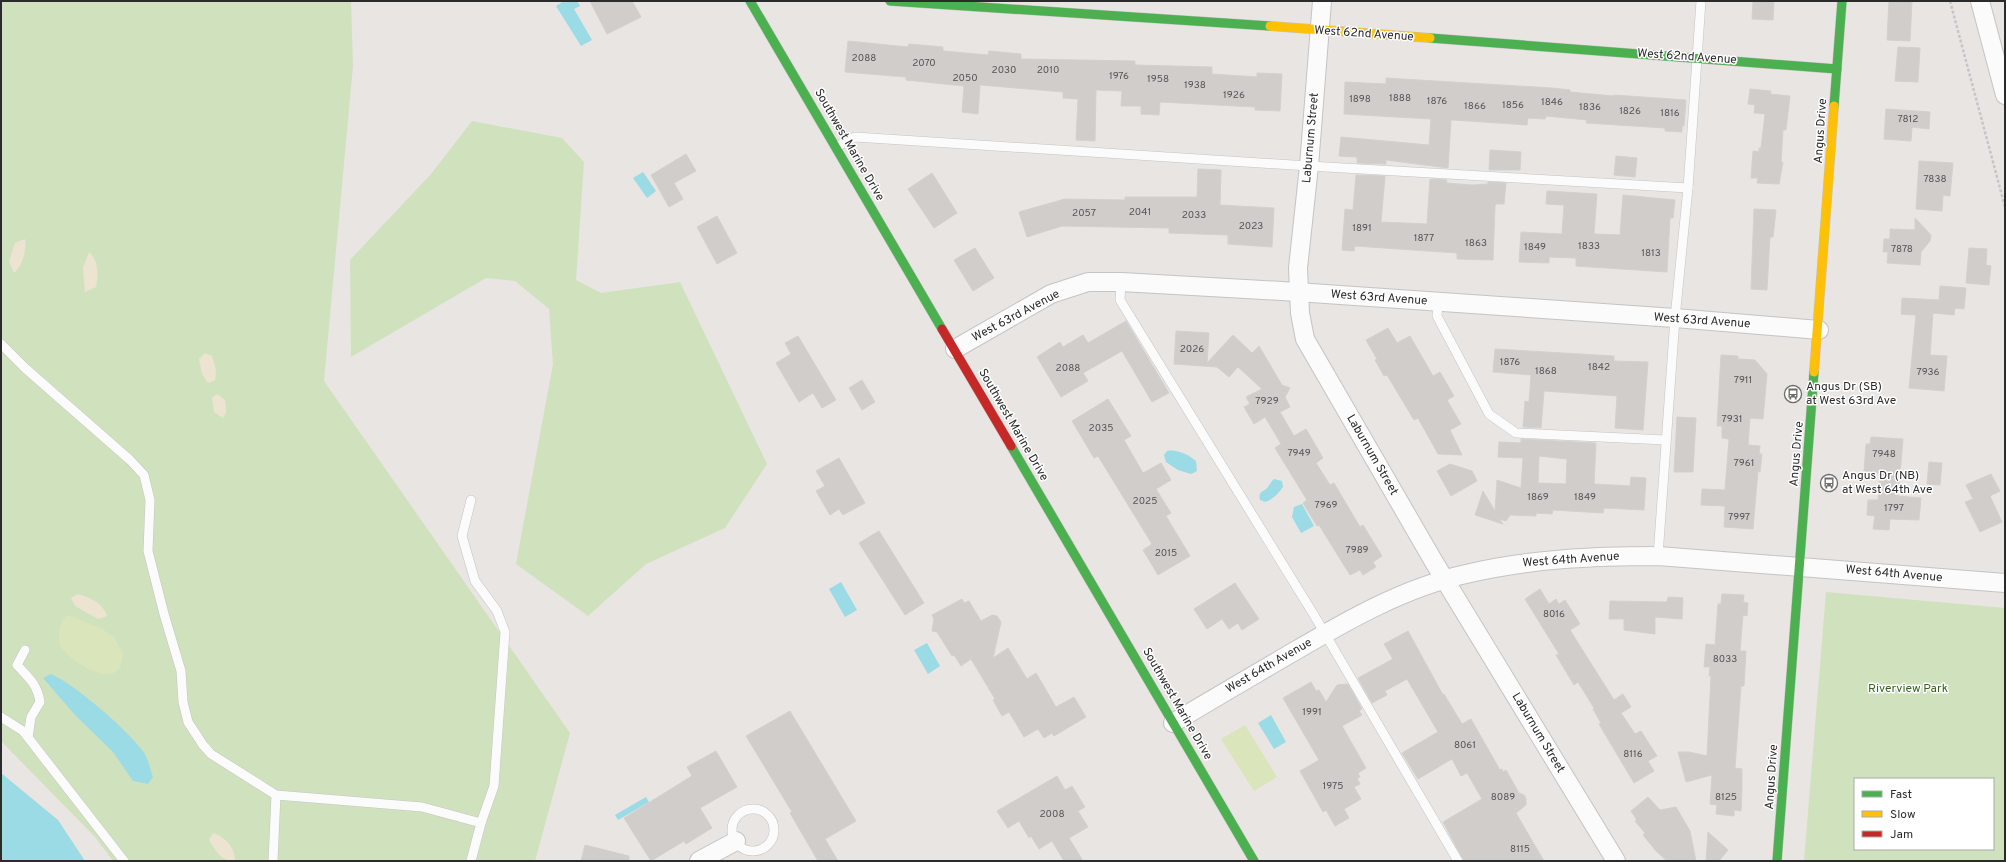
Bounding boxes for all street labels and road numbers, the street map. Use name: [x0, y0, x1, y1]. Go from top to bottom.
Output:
street label: West 62nd Avenue: [1314, 23, 1414, 45]
street label: West 62nd Avenue: [1637, 46, 1737, 68]
street label: Southwest Marine Drive: [810, 86, 888, 204]
street label: Laburnum Street: [1299, 92, 1323, 184]
street label: Angus Drive: [1811, 98, 1831, 164]
street label: West 63rd Avenue: [969, 286, 1063, 346]
street label: West 63rd Avenue: [1330, 287, 1428, 309]
street label: West 63rd Avenue: [1653, 310, 1751, 332]
street label: Southwest Marine Drive: [974, 366, 1052, 484]
street label: Laburnum Street: [1342, 412, 1402, 498]
street label: Angus Drive: [1786, 421, 1808, 487]
street label: West 64th Avenue: [1522, 549, 1620, 571]
street label: West 64th Avenue: [1845, 562, 1943, 586]
street label: West 64th Avenue: [1223, 635, 1315, 697]
street label: Southwest Marine Drive: [1138, 645, 1216, 763]
street label: Laburnum Street: [1508, 690, 1568, 776]
street label: Angus Drive: [1762, 744, 1782, 810]

